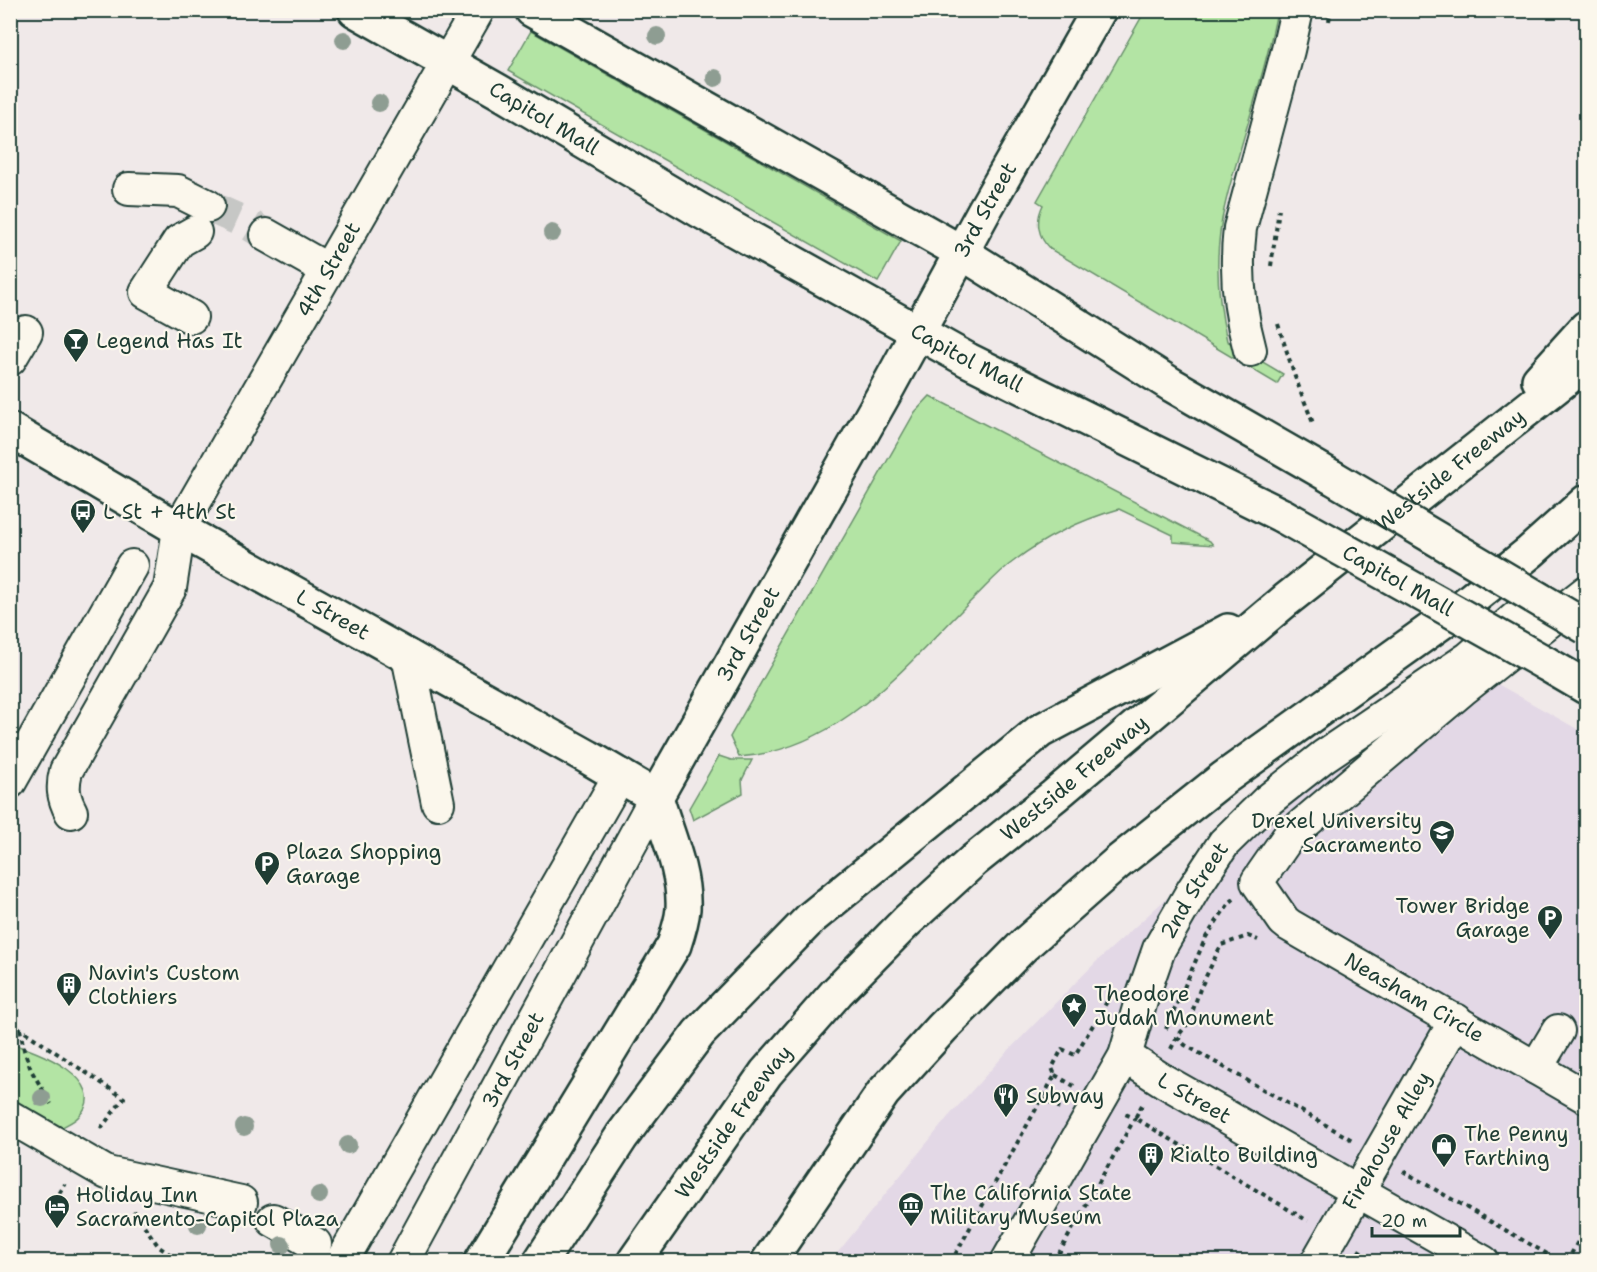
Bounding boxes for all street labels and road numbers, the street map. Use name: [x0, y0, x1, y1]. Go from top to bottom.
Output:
street label: Capitol Mall: [484, 75, 605, 162]
street label: 3rd Street: [947, 157, 1023, 263]
street label: 4th Street: [290, 217, 367, 322]
street label: Capitol Mall: [906, 317, 1028, 399]
street label: Westside Freeway: [1370, 402, 1531, 538]
street label: Capitol Mall: [1337, 538, 1459, 623]
street label: 3rd Street: [710, 581, 786, 687]
street label: L Street: [291, 583, 375, 647]
street label: Westside Freeway: [995, 709, 1154, 847]
street label: 2nd Street: [1154, 837, 1235, 944]
street label: Neasham Circle: [1339, 946, 1489, 1049]
street label: 3rd Street: [475, 1007, 550, 1113]
street label: Westside Freeway: [668, 1039, 798, 1204]
street label: L Street: [1152, 1066, 1236, 1130]
street label: Firehouse Alley: [1336, 1066, 1438, 1215]

